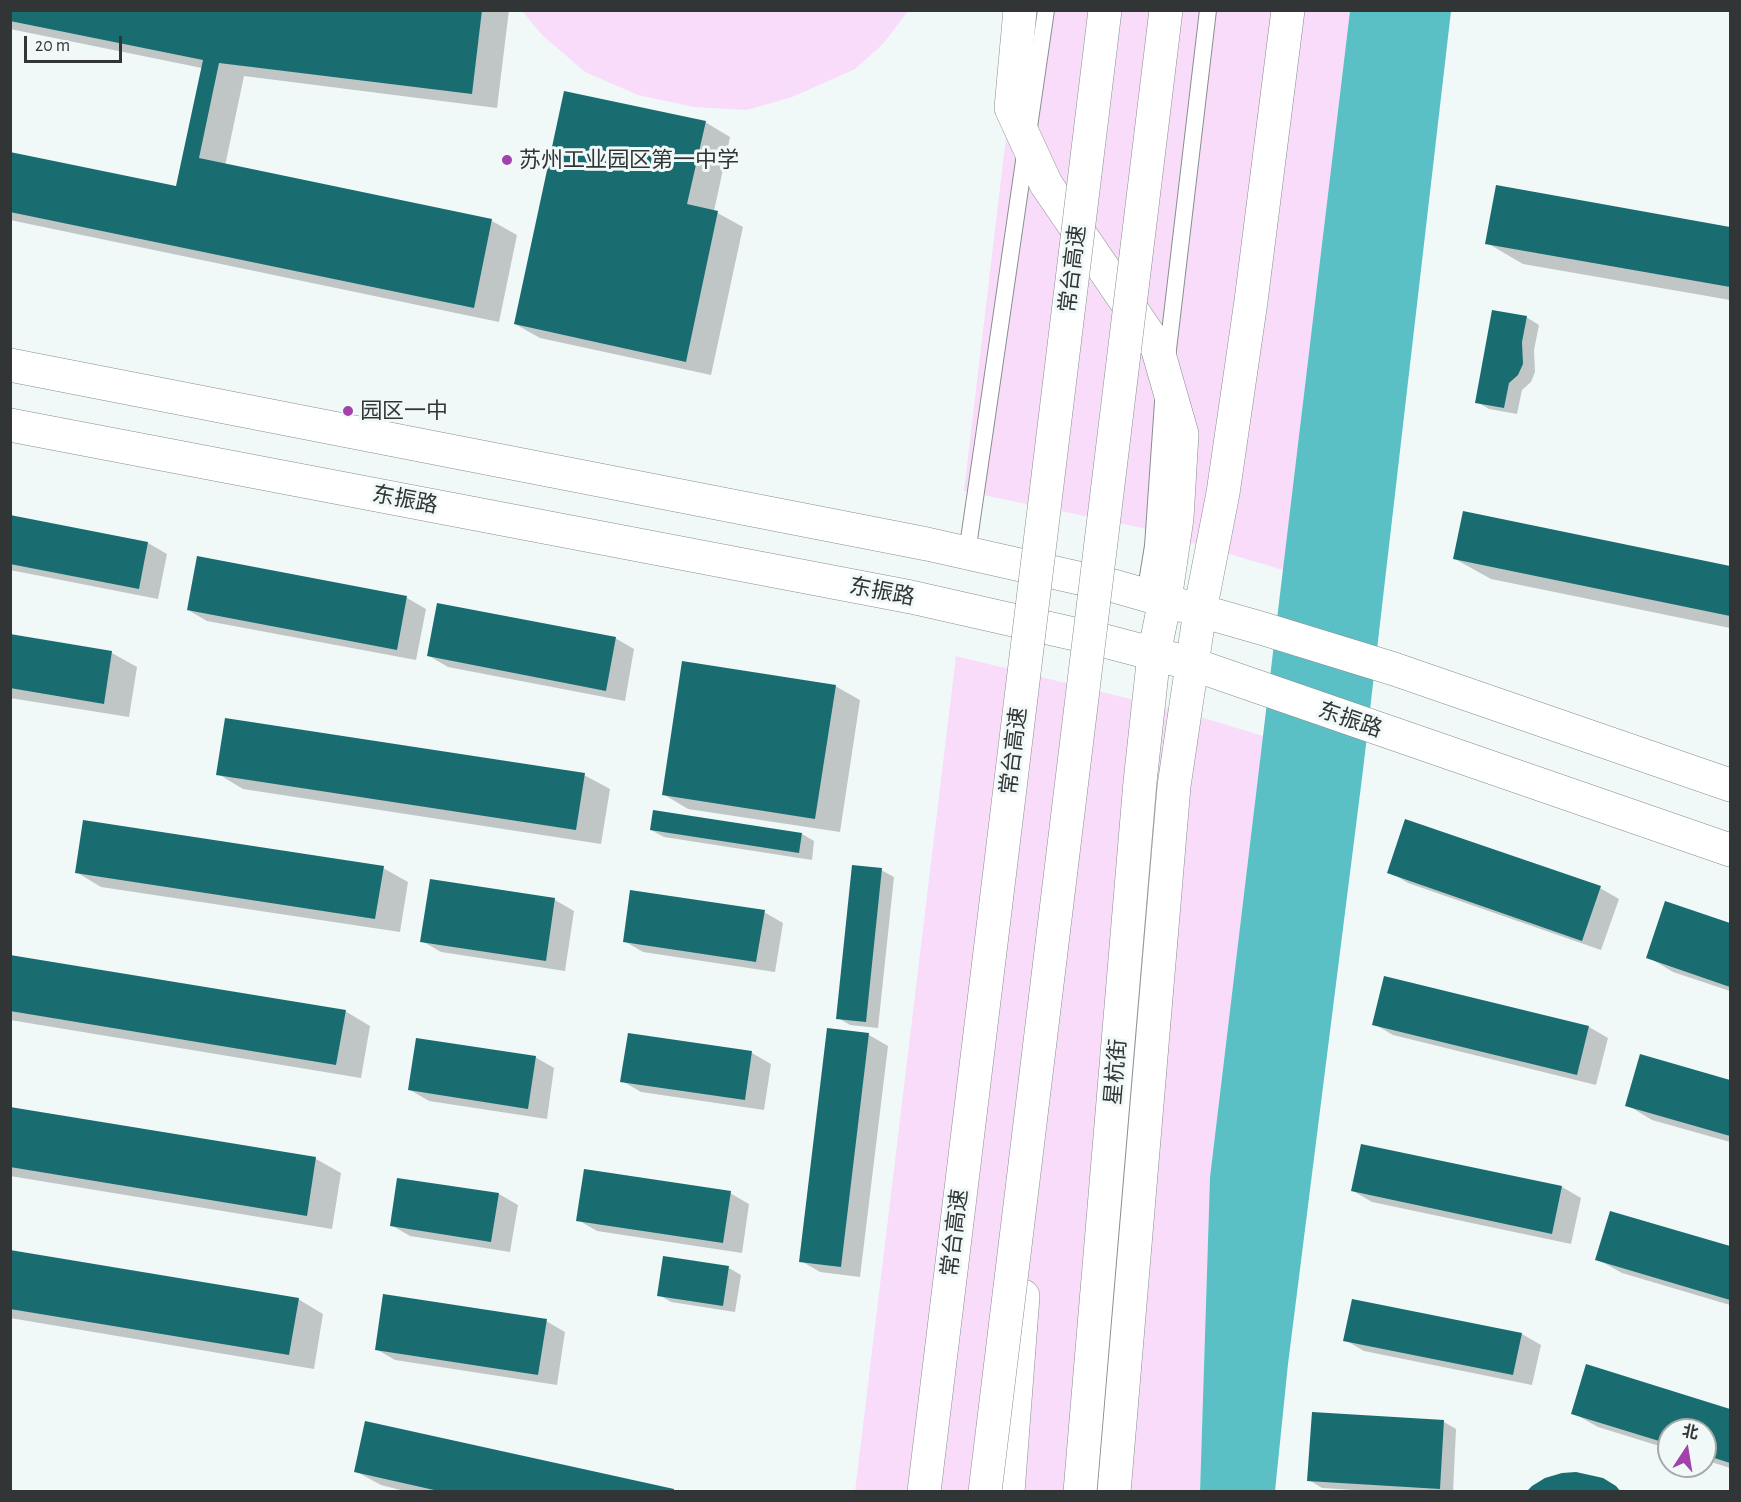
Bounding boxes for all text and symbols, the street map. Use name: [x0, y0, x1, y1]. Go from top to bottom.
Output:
scale bar: [27, 24, 124, 62]
text: 20 m: [35, 37, 70, 55]
place label: 苏州工业园区第一中学: [519, 147, 739, 173]
marker: 苏州工业园区第一中学: [500, 153, 514, 167]
street label: 常台高速: [1055, 224, 1091, 314]
place label: 园区一中: [360, 398, 448, 424]
marker: 园区一中: [341, 404, 355, 418]
street label: 东振路: [370, 481, 440, 519]
street label: 东振路: [847, 573, 917, 611]
street label: 东振路: [1315, 697, 1385, 743]
street label: 常台高速: [996, 706, 1032, 796]
street label: 星杭街: [1100, 1038, 1132, 1106]
street label: 常台高速: [937, 1188, 973, 1278]
north arrow: [1657, 1418, 1717, 1478]
text: 北: [1681, 1423, 1700, 1442]

